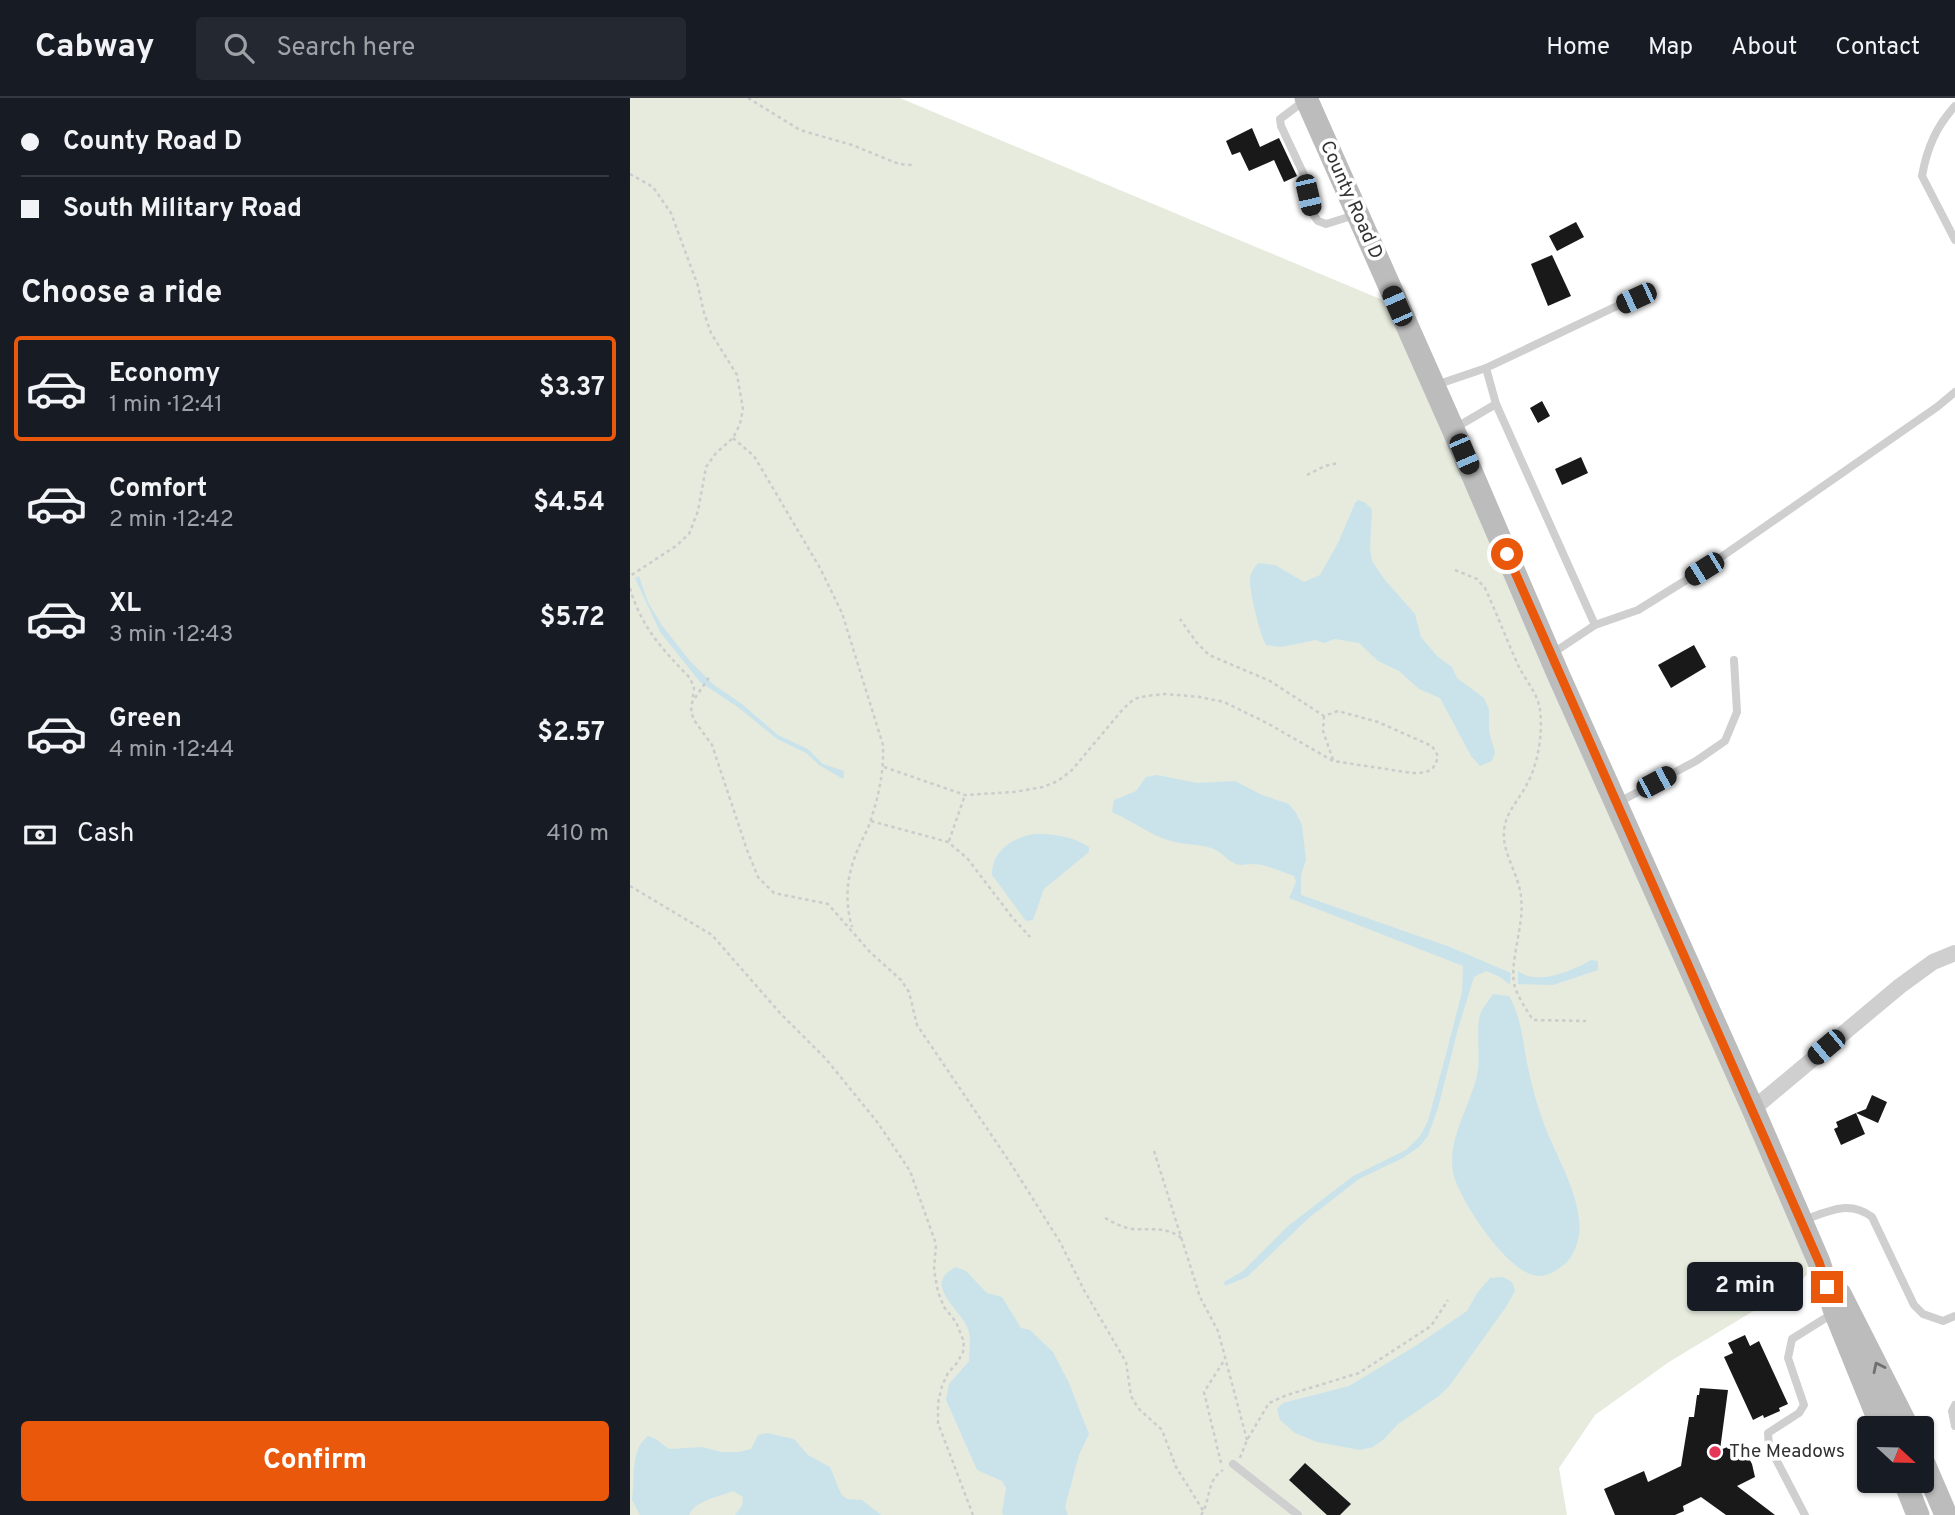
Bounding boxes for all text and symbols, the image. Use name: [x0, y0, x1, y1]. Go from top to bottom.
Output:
search box: [196, 17, 686, 80]
text: Cabway: [35, 27, 154, 69]
icon: search: [220, 29, 258, 67]
text: Search here: [276, 32, 415, 65]
text: Home: [1546, 33, 1610, 63]
text: Map: [1648, 33, 1693, 63]
text: About: [1731, 33, 1797, 63]
text: Contact: [1835, 33, 1920, 63]
text: County Road D: [63, 126, 242, 159]
street label: County Road D: [1314, 137, 1388, 263]
car: [1294, 172, 1323, 218]
text: South Military Road: [63, 193, 302, 226]
text: Choose a ride: [21, 274, 222, 314]
car: [1613, 280, 1660, 316]
car: [1379, 283, 1416, 329]
icon: car: [25, 357, 88, 420]
text: Economy: [109, 358, 220, 391]
text: $3.37: [539, 372, 605, 405]
text: 1 min · 12:41: [109, 391, 223, 420]
car: [1447, 431, 1482, 477]
icon: car: [25, 472, 88, 535]
text: Comfort: [109, 473, 207, 506]
text: $4.54: [533, 487, 605, 520]
text: 2 min · 12:42: [109, 506, 234, 535]
route start: [1491, 538, 1523, 570]
car: [1681, 549, 1728, 589]
icon: car: [25, 587, 88, 650]
text: XL: [109, 588, 141, 621]
text: $5.72: [540, 602, 605, 635]
text: 3 min · 12:43: [109, 621, 233, 650]
icon: car: [25, 702, 88, 765]
text: Green: [109, 703, 182, 736]
text: $2.57: [537, 717, 605, 750]
text: 4 min · 12:44: [109, 736, 234, 765]
car: [1633, 763, 1680, 801]
icon: cash: [21, 816, 59, 854]
text: Cash: [77, 818, 134, 851]
text: 410 m: [546, 820, 609, 849]
car: [1804, 1025, 1849, 1069]
callout: 2 min: [1687, 1262, 1802, 1312]
route end: [1811, 1271, 1843, 1303]
text: 2 min: [1715, 1272, 1775, 1301]
one-way arrow: [1872, 1362, 1886, 1374]
north arrow: [1857, 1416, 1934, 1493]
map controls: [1857, 1416, 1934, 1493]
button: Confirm: [21, 1421, 609, 1501]
place label: The Meadows: [1729, 1440, 1845, 1464]
marker: The Meadows: [1707, 1444, 1723, 1460]

